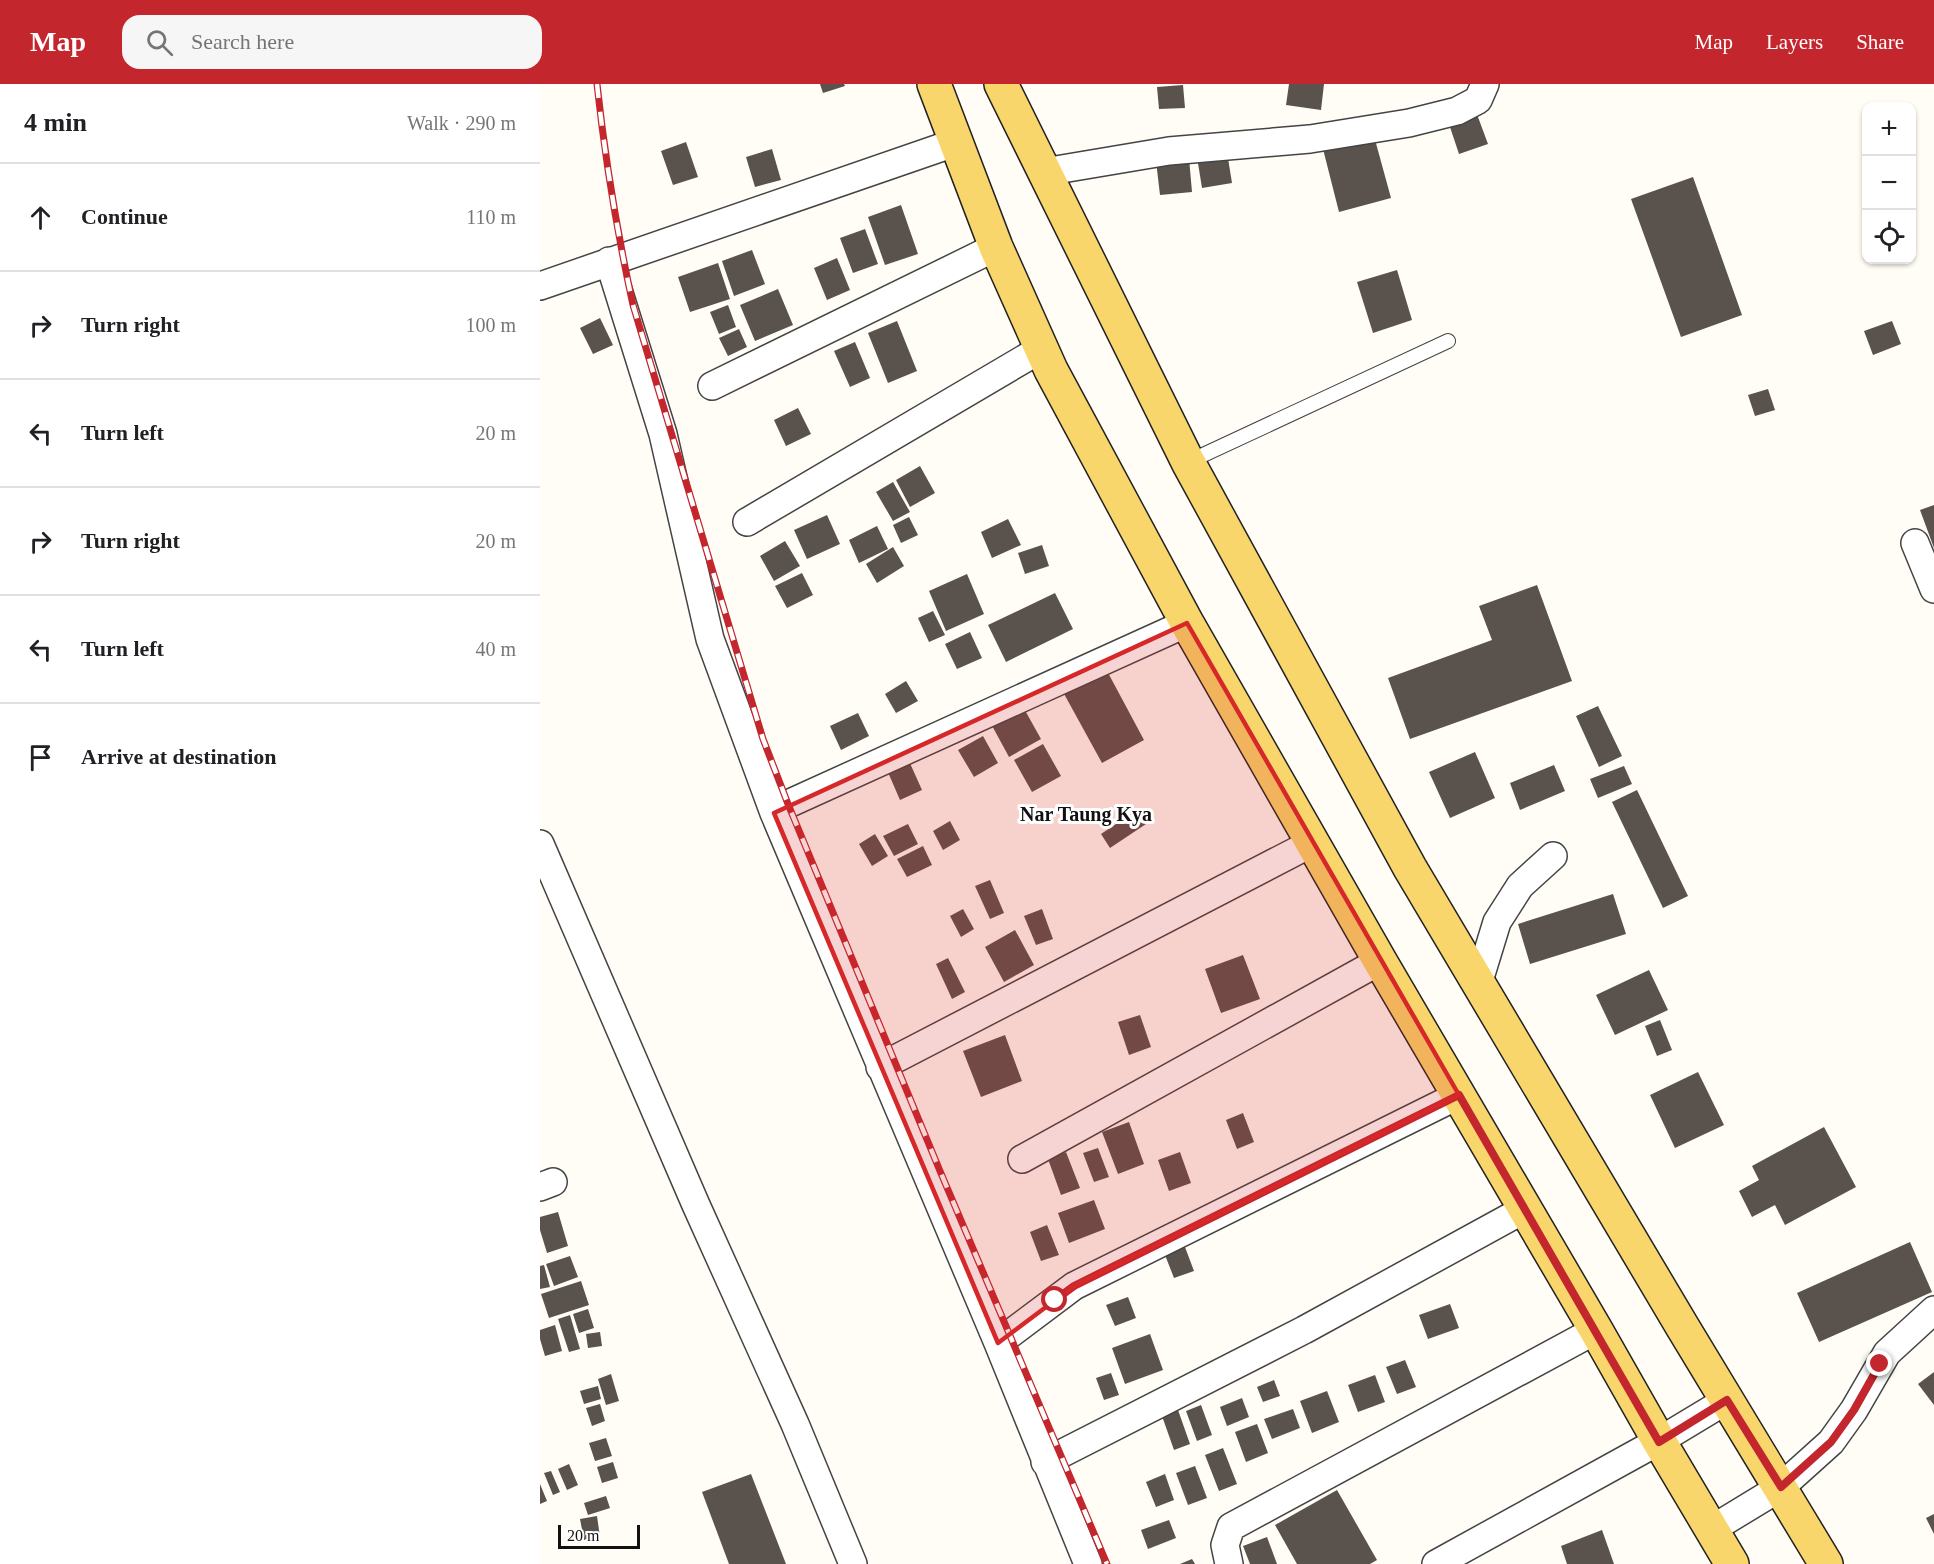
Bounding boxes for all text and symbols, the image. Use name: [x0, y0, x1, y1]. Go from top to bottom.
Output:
search box: [122, 15, 542, 69]
text: Map: [30, 26, 86, 57]
icon: search: [143, 26, 176, 59]
text: Search here: [191, 29, 294, 54]
text: Map: [1695, 30, 1733, 54]
text: Layers: [1766, 30, 1823, 54]
text: Share: [1856, 30, 1904, 54]
map controls: [1862, 102, 1916, 264]
button: +: [1862, 102, 1916, 156]
text: 4 min: [24, 108, 87, 137]
text: Walk · 290 m: [407, 112, 516, 134]
button: −: [1862, 156, 1916, 210]
icon: ahead: [24, 201, 57, 234]
text: Continue: [81, 204, 168, 229]
text: 110 m: [466, 206, 516, 228]
button: locate: [1862, 210, 1916, 264]
icon: right: [24, 309, 57, 342]
text: Turn right: [81, 312, 180, 337]
text: 100 m: [465, 314, 516, 336]
icon: left: [24, 417, 57, 450]
text: Turn left: [81, 420, 164, 445]
text: 20 m: [475, 422, 516, 444]
icon: right: [24, 525, 57, 558]
text: Turn right: [81, 528, 180, 553]
text: 20 m: [475, 530, 516, 552]
icon: left: [24, 633, 57, 666]
text: Turn left: [81, 636, 164, 661]
text: 40 m: [475, 638, 516, 660]
icon: arrive: [24, 741, 57, 774]
text: Arrive at destination: [81, 744, 277, 769]
district label: Nar Taung Kya: [1020, 803, 1152, 826]
route start: [1041, 1286, 1067, 1312]
route end: [1866, 1350, 1892, 1376]
scale bar: [558, 1522, 640, 1550]
text: 20 m: [567, 1527, 599, 1544]

